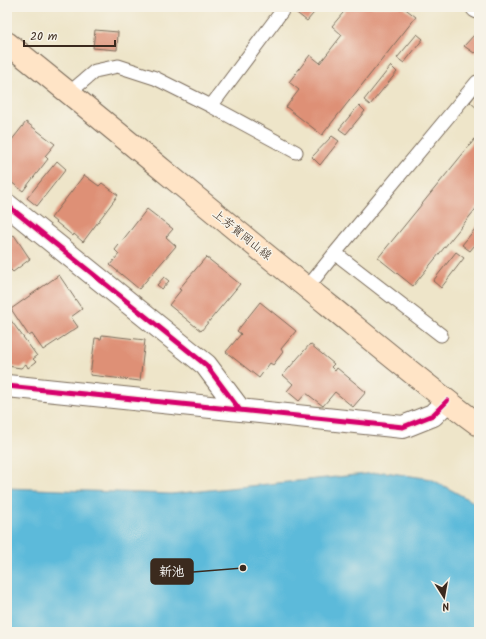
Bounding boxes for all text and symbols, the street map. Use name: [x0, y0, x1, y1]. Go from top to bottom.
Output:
scale bar: [24, 22, 115, 48]
text: 20 m: [30, 27, 58, 46]
street label: 上芳賀岡山線: [208, 205, 276, 265]
callout: 新池: [151, 559, 193, 584]
text: 新池: [159, 562, 185, 583]
north arrow: [424, 577, 464, 617]
text: N: [441, 596, 451, 615]

